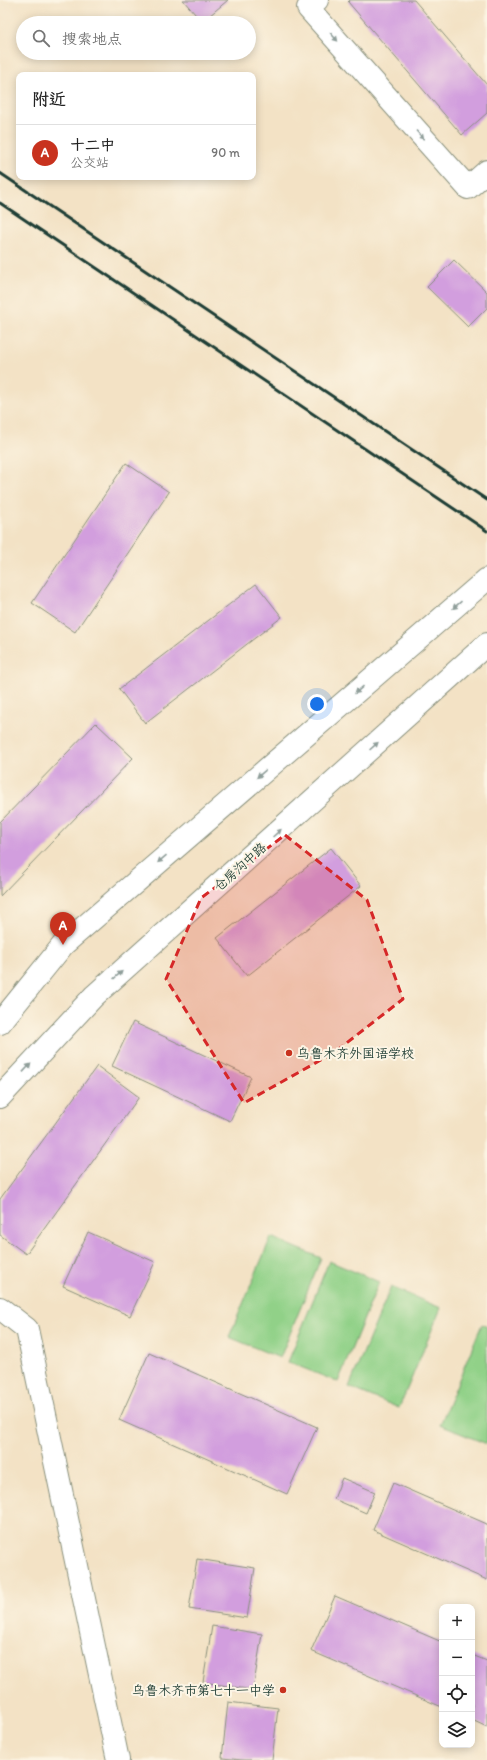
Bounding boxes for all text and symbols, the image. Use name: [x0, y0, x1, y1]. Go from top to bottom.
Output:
search box: [16, 16, 256, 60]
icon: search: [30, 27, 52, 49]
text: 搜索地点: [62, 30, 122, 48]
one-way arrow: [329, 33, 338, 42]
text: 附近: [32, 89, 66, 109]
one-way arrow: [416, 129, 425, 140]
text: 十二中: [70, 136, 115, 154]
text: A: [41, 145, 49, 160]
text: 90 m: [211, 145, 240, 160]
text: 公交站: [70, 155, 109, 170]
one-way arrow: [452, 600, 463, 609]
one-way arrow: [354, 685, 364, 694]
your location: [307, 694, 327, 714]
one-way arrow: [369, 741, 379, 751]
one-way arrow: [255, 770, 266, 779]
one-way arrow: [273, 829, 282, 838]
street label: 仓房沟中路: [211, 840, 269, 894]
one-way arrow: [157, 855, 168, 864]
pin: A: [50, 912, 76, 945]
one-way arrow: [112, 971, 123, 980]
place label: 乌鲁木齐外国语学校: [297, 1046, 414, 1061]
marker: 乌鲁木齐外国语学校: [284, 1048, 294, 1058]
one-way arrow: [22, 1063, 31, 1073]
map controls: [439, 1604, 475, 1748]
button: +: [439, 1604, 475, 1640]
button: −: [439, 1640, 475, 1676]
button: locate: [439, 1676, 475, 1712]
place label: 乌鲁木齐市第七十一中学: [132, 1683, 275, 1698]
marker: 乌鲁木齐市第七十一中学: [278, 1685, 288, 1695]
button: layers: [439, 1712, 475, 1748]

